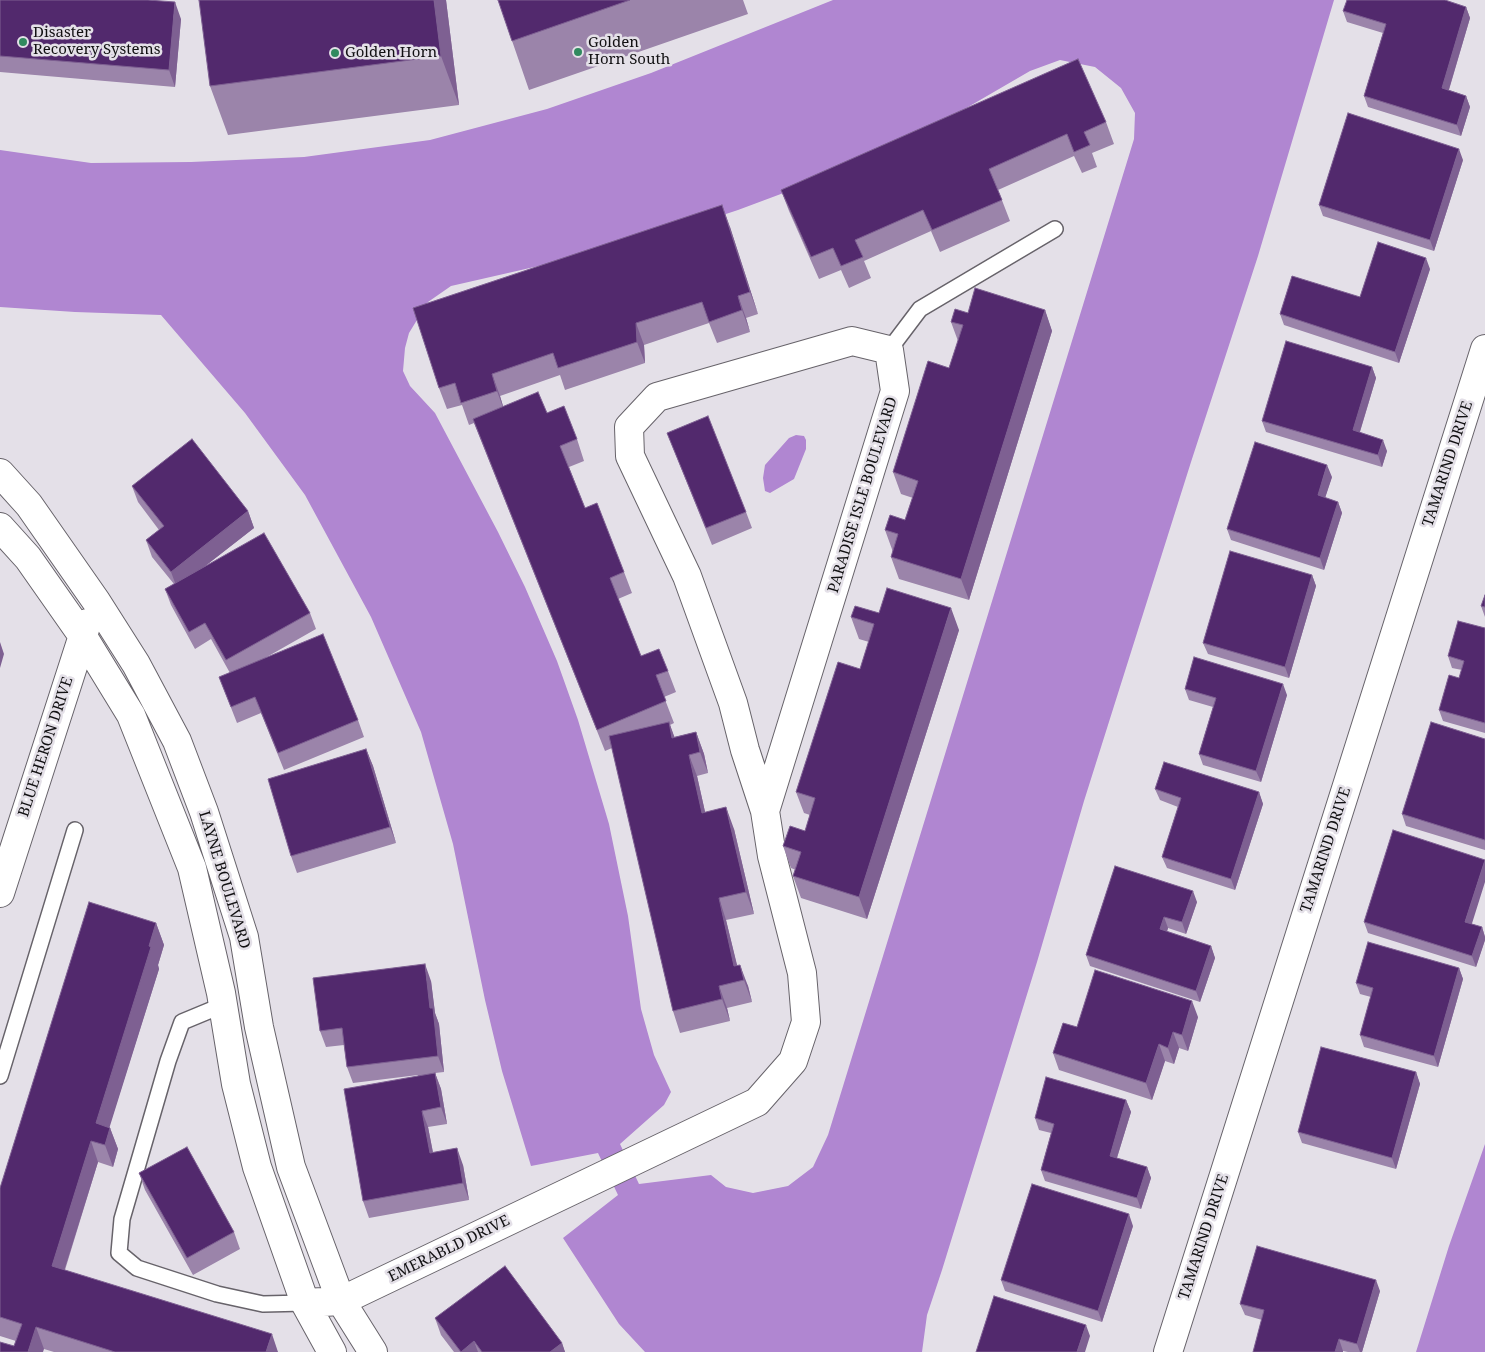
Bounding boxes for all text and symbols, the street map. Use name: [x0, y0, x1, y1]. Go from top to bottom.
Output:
place label: Disaster Recovery Systems: [33, 24, 160, 59]
place label: Golden Horn South: [588, 34, 670, 69]
marker: Disaster Recovery Systems: [17, 36, 29, 48]
place label: Golden Horn: [345, 44, 437, 62]
marker: Golden Horn South: [572, 46, 584, 58]
marker: Golden Horn: [329, 47, 341, 59]
street label: PARADISE ISLE BOULEVARD: [825, 395, 901, 595]
street label: TAMARIND DRIVE: [1419, 399, 1477, 529]
street label: BLUE HERON DRIVE: [15, 675, 77, 819]
street label: TAMARIND DRIVE: [1297, 785, 1355, 915]
street label: LAYNE BOULEVARD: [194, 809, 254, 951]
street label: TAMARIND DRIVE: [1175, 1172, 1233, 1302]
street label: EMERABLD DRIVE: [385, 1212, 513, 1286]

